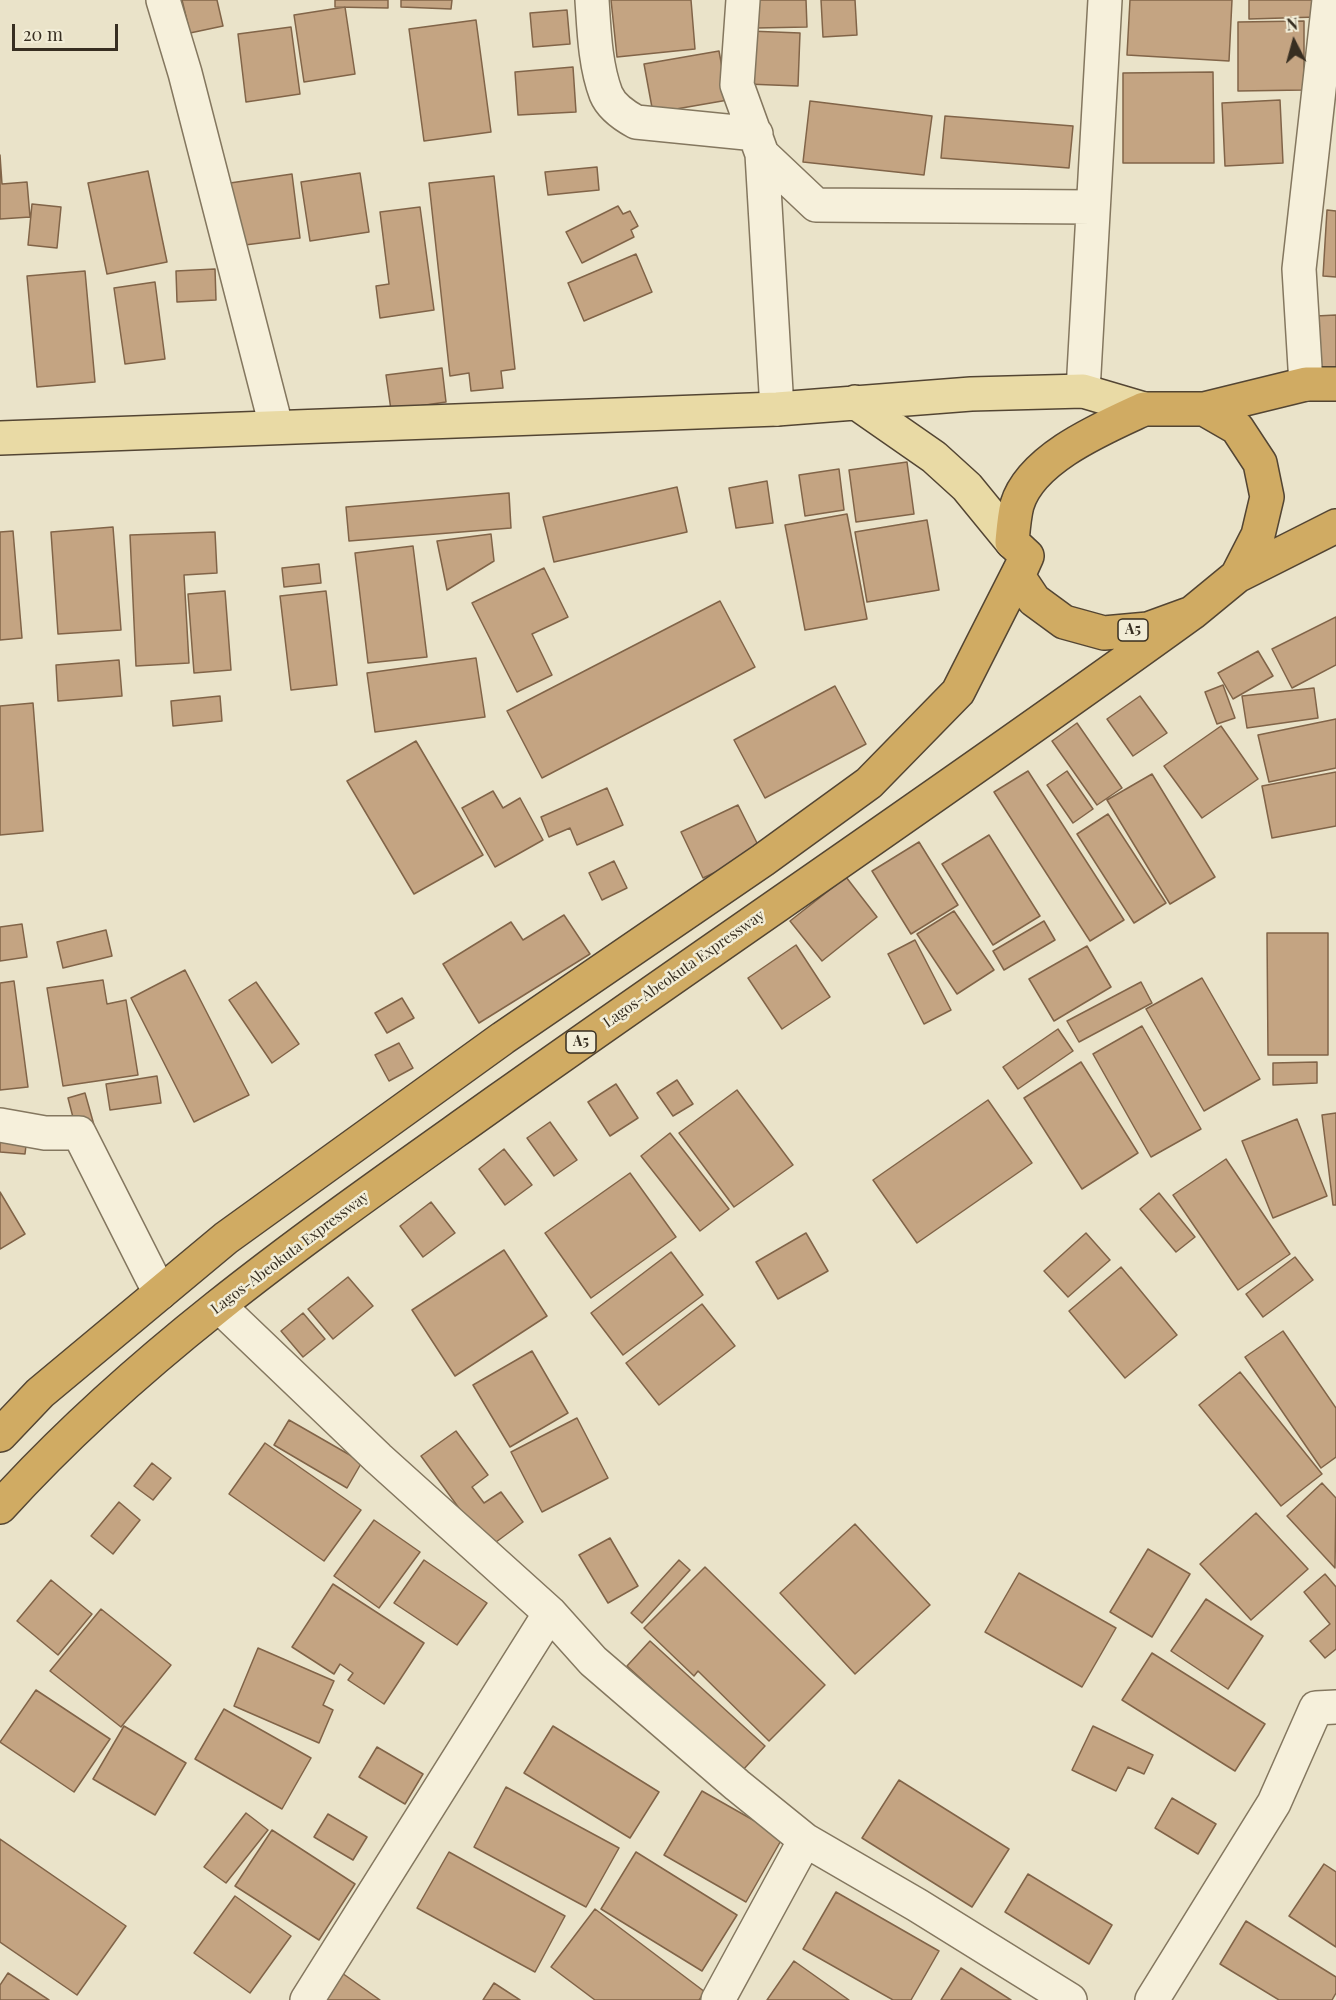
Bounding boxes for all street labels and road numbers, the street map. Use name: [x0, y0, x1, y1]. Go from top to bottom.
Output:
road number: A5: [1118, 619, 1148, 641]
street label: Lagos-Abeokuta Expressway: [600, 906, 768, 1032]
road number: A5: [566, 1031, 596, 1053]
street label: Lagos-Abeokuta Expressway: [208, 1188, 372, 1318]

